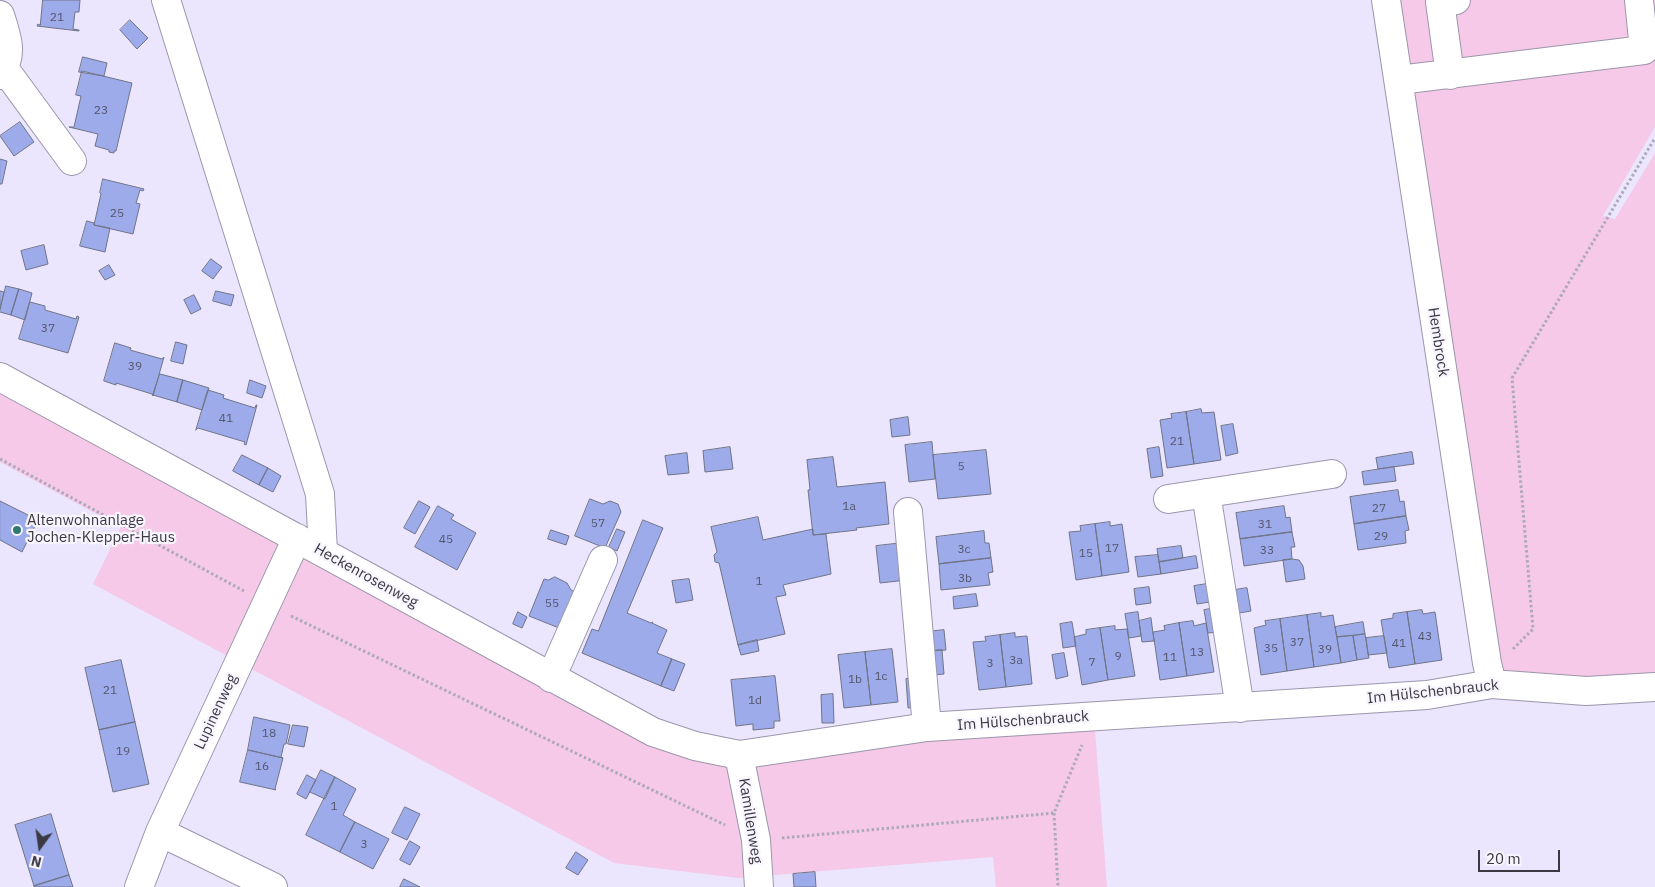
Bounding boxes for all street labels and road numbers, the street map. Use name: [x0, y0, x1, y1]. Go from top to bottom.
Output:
street label: Hembrock: [1424, 306, 1452, 378]
street label: Heckenrosenweg: [311, 540, 421, 612]
street label: Lupinenweg: [191, 671, 241, 753]
street label: Im Hülschenbrauck: [1366, 676, 1500, 708]
street label: Im Hülschenbrauck: [956, 707, 1090, 735]
street label: Kamillenweg: [734, 777, 766, 865]

